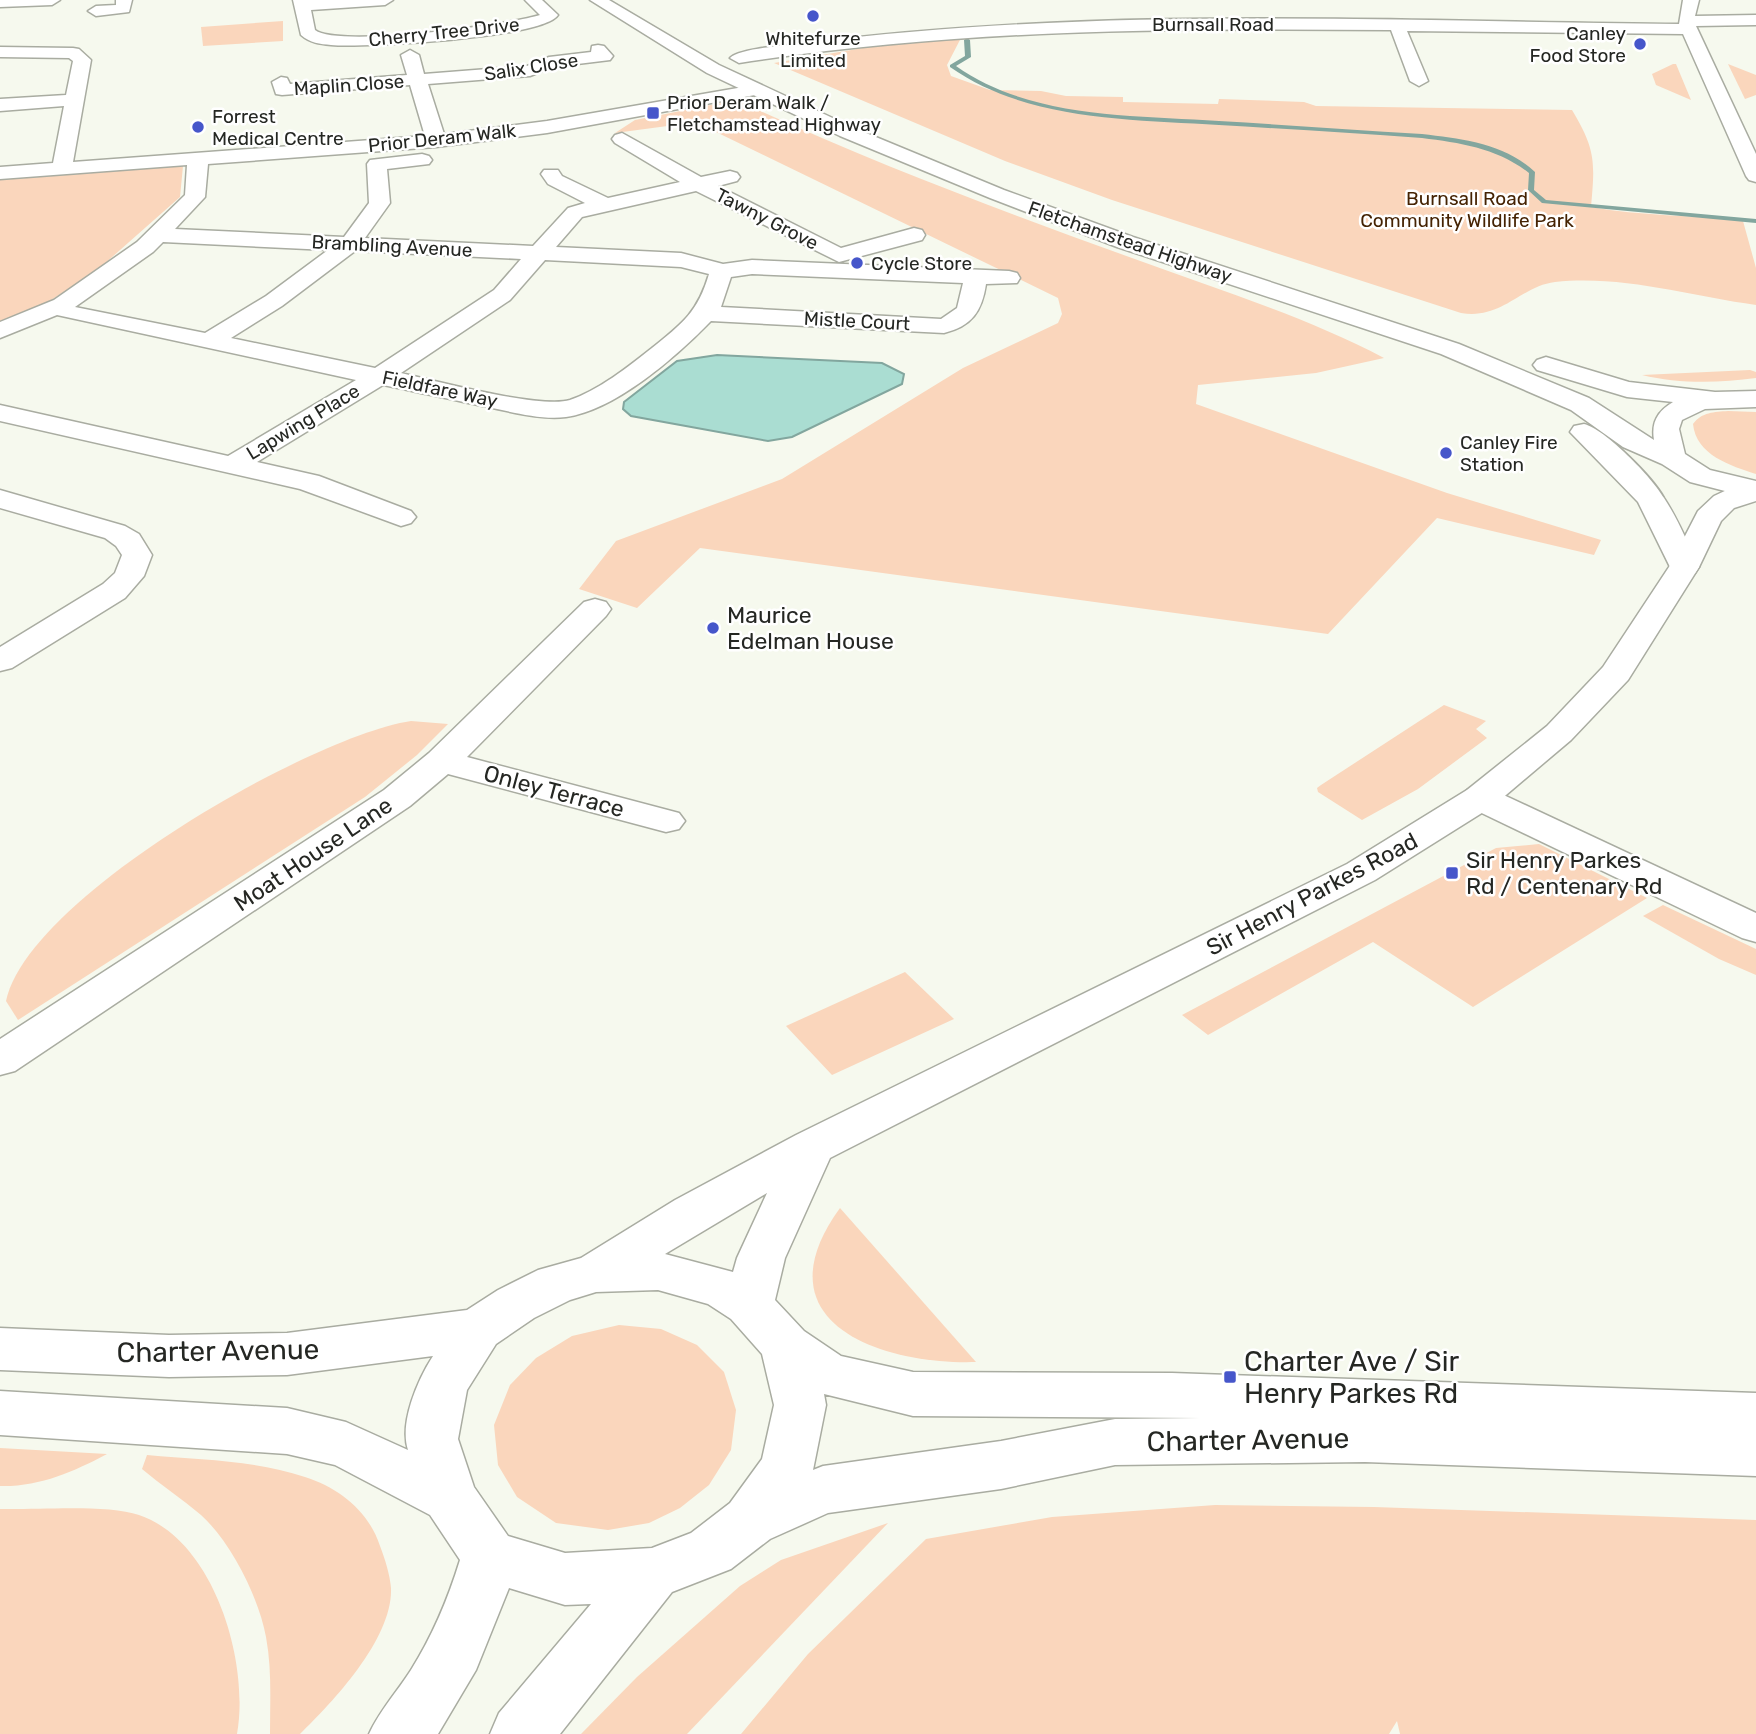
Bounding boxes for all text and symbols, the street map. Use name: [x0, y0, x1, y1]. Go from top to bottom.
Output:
marker: Whitefurze Limited: [805, 8, 821, 24]
street label: Cherry Tree Drive: [367, 13, 521, 51]
street label: Burnsall Road: [1152, 13, 1274, 36]
place label: Canley Food Store: [1530, 22, 1626, 67]
place label: Whitefurze Limited: [765, 27, 861, 72]
marker: Canley Food Store: [1632, 36, 1648, 52]
street label: Salix Close: [482, 48, 580, 86]
street label: Maplin Close: [293, 70, 405, 100]
place label: Prior Deram Walk / Fletchamstead Highway: [667, 91, 881, 136]
place label: Forrest Medical Centre: [212, 105, 344, 150]
marker: Prior Deram Walk / Fletchamstead Highway: [645, 105, 661, 121]
marker: Forrest Medical Centre: [190, 119, 206, 135]
street label: Prior Deram Walk: [367, 119, 517, 157]
street label: Tawny Grove: [712, 183, 822, 255]
park label: Burnsall Road Community Wildlife Park: [1360, 187, 1574, 232]
street label: Fletchamstead Highway: [1025, 196, 1235, 288]
street label: Brambling Avenue: [311, 230, 473, 262]
place label: Cycle Store: [871, 252, 972, 275]
marker: Cycle Store: [849, 255, 865, 271]
street label: Mistle Court: [803, 307, 911, 335]
street label: Fieldfare Way: [380, 366, 500, 412]
street label: Lapwing Place: [242, 379, 364, 465]
place label: Canley Fire Station: [1460, 431, 1558, 476]
marker: Canley Fire Station: [1438, 445, 1454, 461]
place label: Maurice Edelman House: [727, 601, 894, 655]
marker: Maurice Edelman House: [705, 620, 721, 636]
street label: Onley Terrace: [481, 759, 627, 823]
street label: Moat House Lane: [229, 791, 397, 917]
street label: Sir Henry Parkes Road: [1201, 826, 1423, 962]
place label: Sir Henry Parkes Rd / Centenary Rd: [1466, 846, 1663, 900]
marker: Sir Henry Parkes Rd / Centenary Rd: [1444, 865, 1460, 881]
street label: Charter Avenue: [116, 1333, 320, 1369]
place label: Charter Ave / Sir Henry Parkes Rd: [1244, 1345, 1460, 1410]
marker: Charter Ave / Sir Henry Parkes Rd: [1222, 1369, 1238, 1385]
street label: Charter Avenue: [1146, 1422, 1350, 1458]

